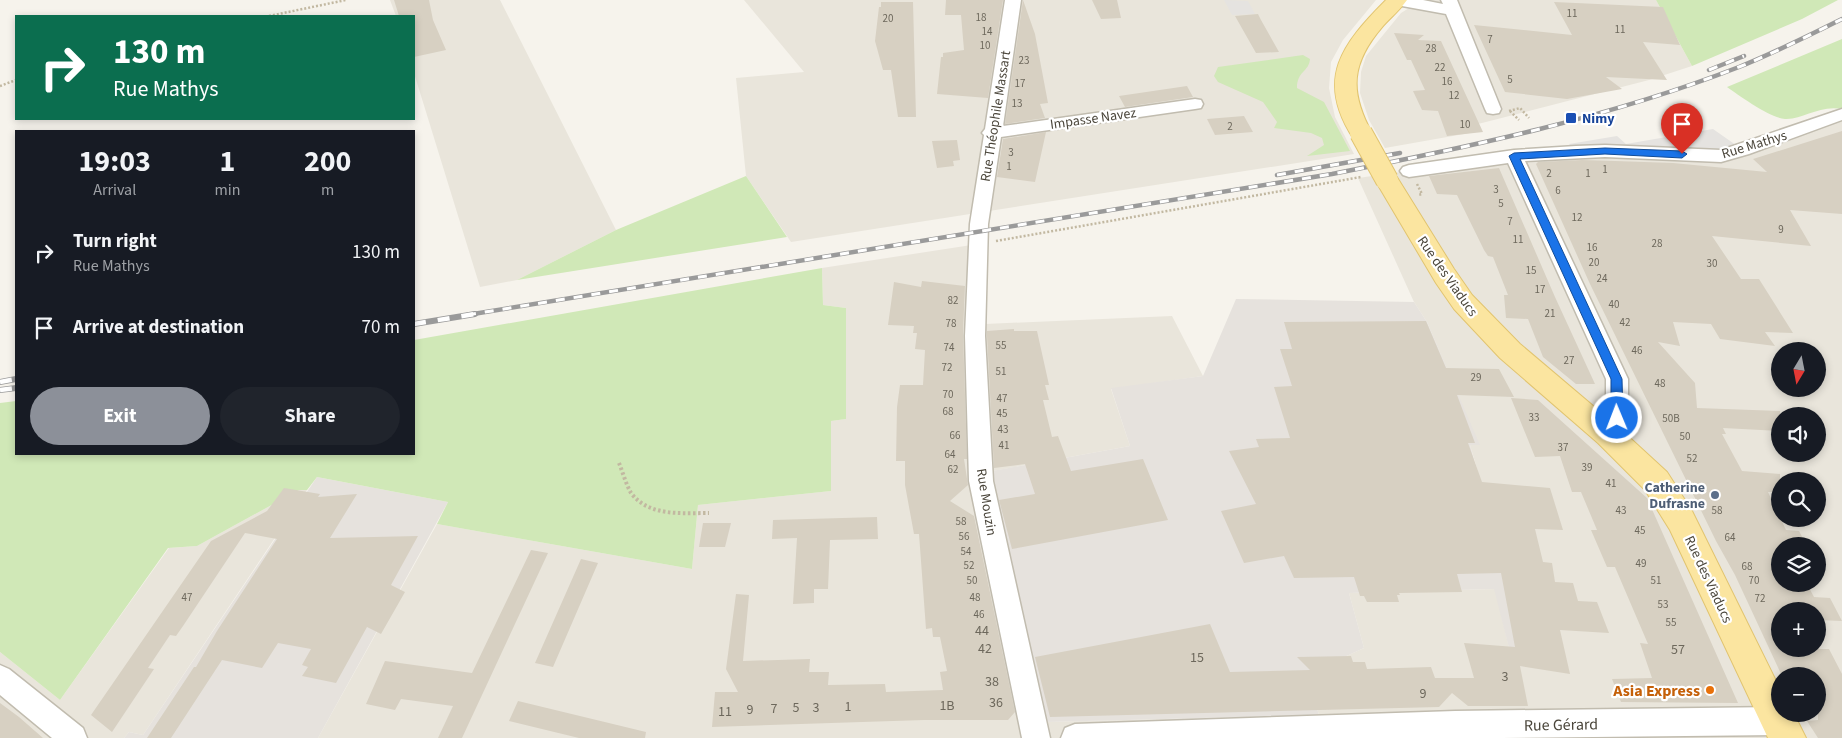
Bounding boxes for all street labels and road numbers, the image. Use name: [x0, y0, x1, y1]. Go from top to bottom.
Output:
street label: Rue Théophile Massart: [976, 49, 1016, 183]
street label: Impasse Navez: [1049, 103, 1138, 135]
street label: Rue Mathys: [1719, 126, 1789, 164]
street label: Rue des Viaducs: [1412, 232, 1482, 321]
street label: Rue Mouzin: [971, 467, 1001, 537]
street label: Rue des Viaducs: [1679, 533, 1737, 626]
street label: Rue Gérard: [1524, 713, 1598, 737]

